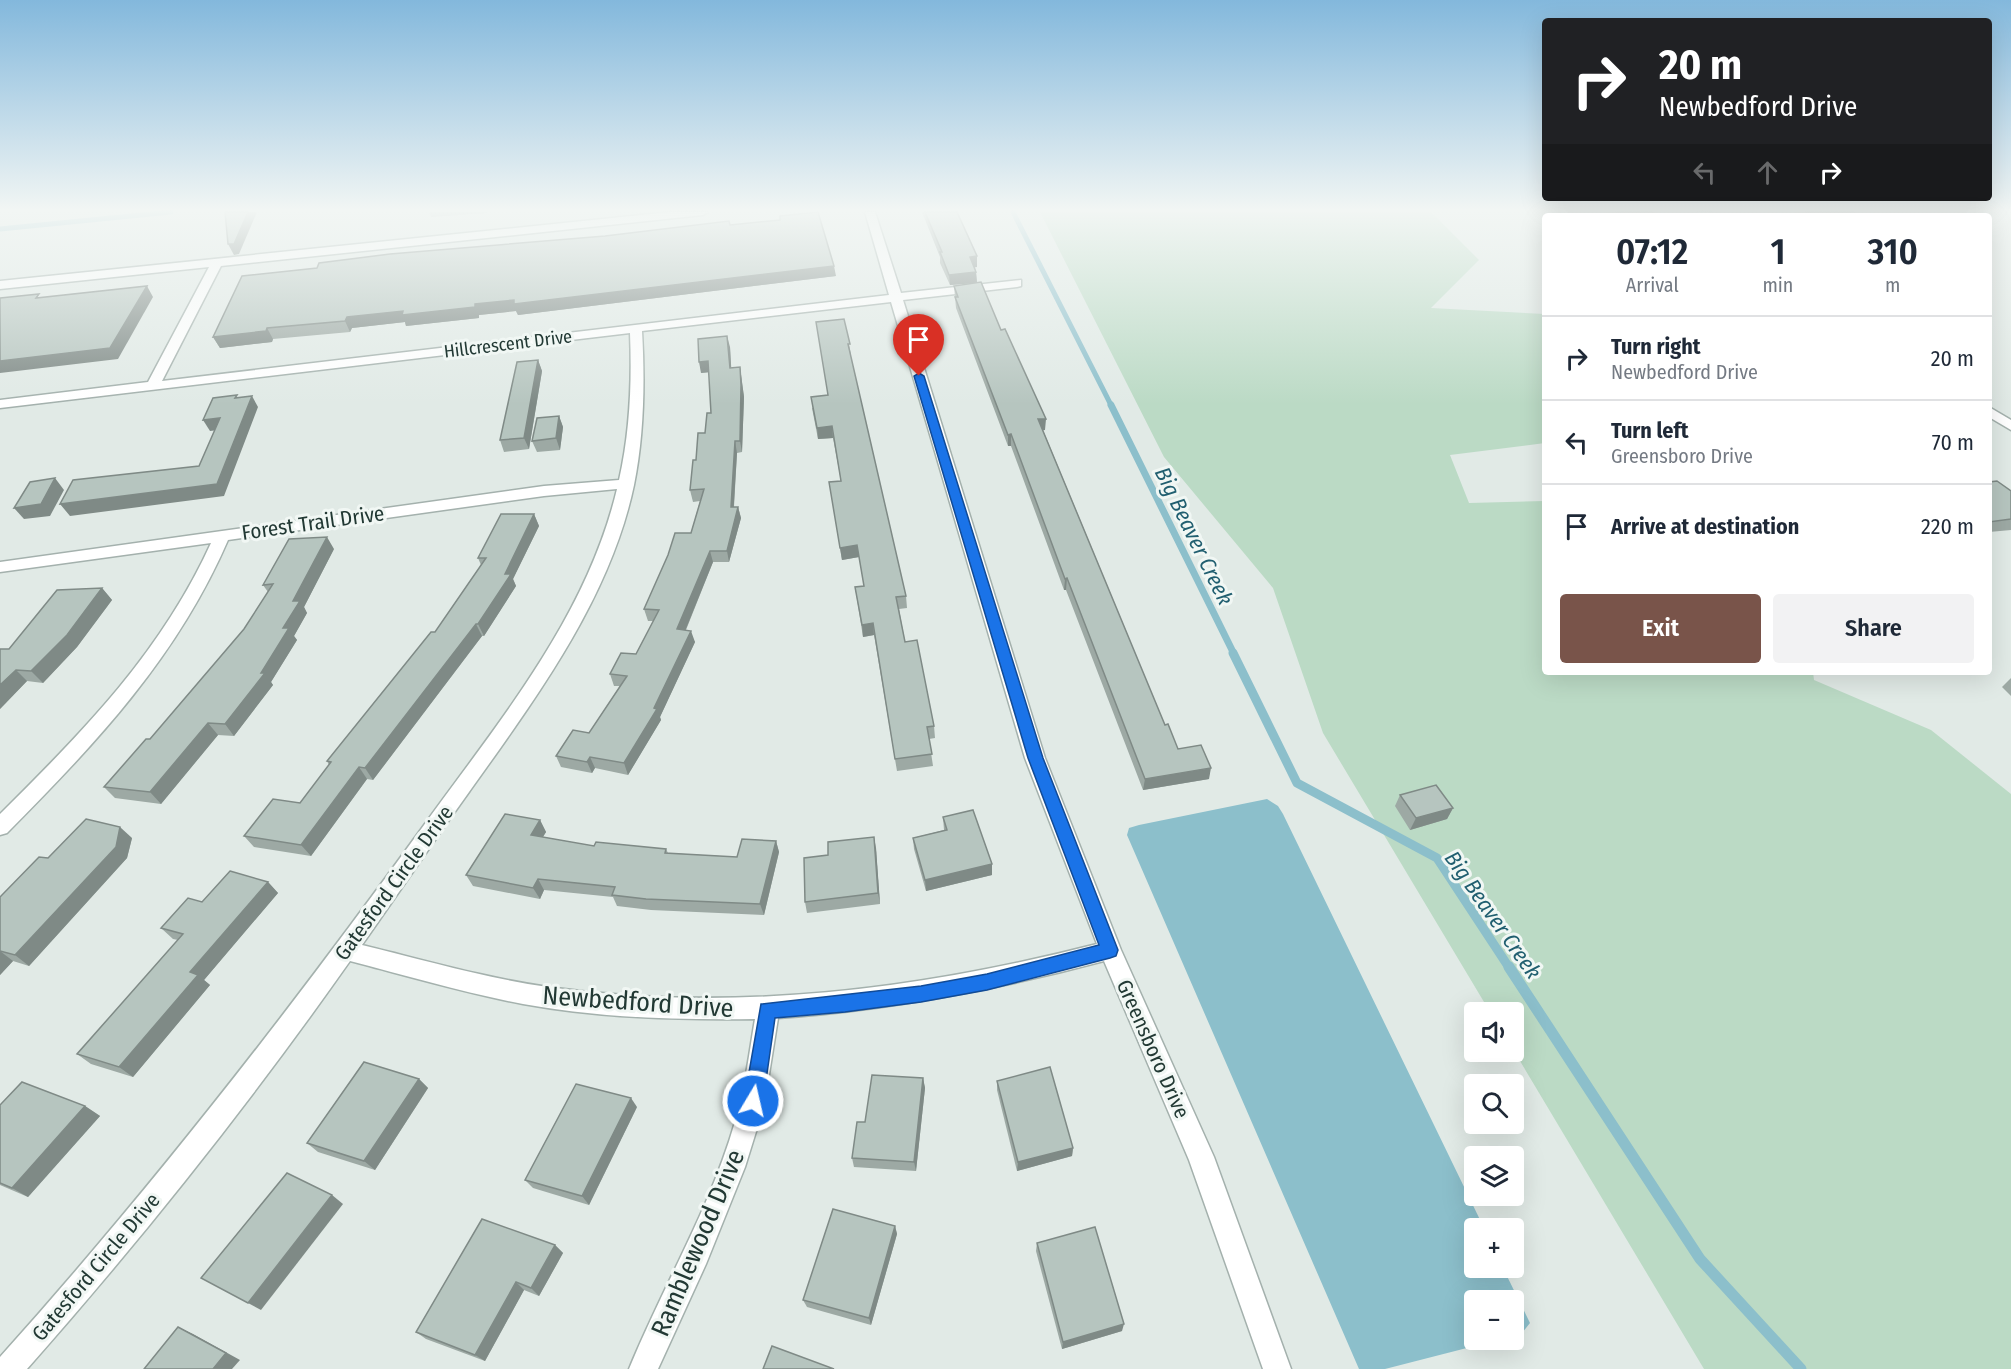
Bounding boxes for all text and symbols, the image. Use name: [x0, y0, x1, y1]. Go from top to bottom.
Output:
text: 20 m: [1659, 40, 1742, 90]
icon: right: [1560, 42, 1638, 120]
text: Newbedford Drive: [1659, 91, 1857, 123]
icon: left: [1688, 156, 1721, 189]
icon: ahead: [1751, 156, 1784, 189]
icon: right: [1814, 156, 1847, 189]
text: 07:12: [1616, 230, 1688, 274]
text: 1: [1770, 230, 1785, 274]
text: 310: [1867, 230, 1918, 274]
text: Arrival: [1626, 273, 1679, 297]
text: min: [1762, 273, 1793, 297]
text: m: [1885, 273, 1900, 297]
pin: [893, 314, 944, 376]
icon: arrive: [902, 323, 935, 356]
street label: Hillcrescent Drive: [443, 325, 573, 363]
text: Turn right: [1611, 333, 1700, 360]
icon: right: [1560, 342, 1593, 375]
text: 20 m: [1931, 345, 1974, 372]
text: Newbedford Drive: [1611, 360, 1758, 384]
text: Turn left: [1611, 417, 1689, 444]
icon: left: [1560, 426, 1593, 459]
text: 70 m: [1932, 429, 1974, 456]
text: Greensboro Drive: [1611, 444, 1753, 468]
water label: Big Beaver Creek: [1149, 463, 1239, 609]
street label: Forest Trail Drive: [240, 500, 386, 546]
icon: arrive: [1560, 510, 1593, 543]
text: Arrive at destination: [1611, 513, 1799, 540]
text: 220 m: [1921, 513, 1974, 540]
button: Exit: [1560, 594, 1761, 663]
button: Share: [1773, 594, 1974, 663]
street label: Gatesford Circle Drive: [329, 800, 459, 966]
water label: Big Beaver Creek: [1439, 846, 1547, 984]
street label: Greensboro Drive: [1111, 976, 1195, 1122]
street label: Newbedford Drive: [542, 980, 734, 1024]
map controls: [1464, 1002, 1524, 1350]
button: sound: [1464, 1002, 1524, 1062]
position arrow: [721, 1069, 785, 1133]
button: search: [1464, 1074, 1524, 1134]
street label: Ramblewood Drive: [645, 1145, 751, 1341]
button: layers: [1464, 1146, 1524, 1206]
street label: Gatesford Circle Drive: [26, 1188, 166, 1346]
button: +: [1464, 1218, 1524, 1278]
button: −: [1464, 1290, 1524, 1350]

